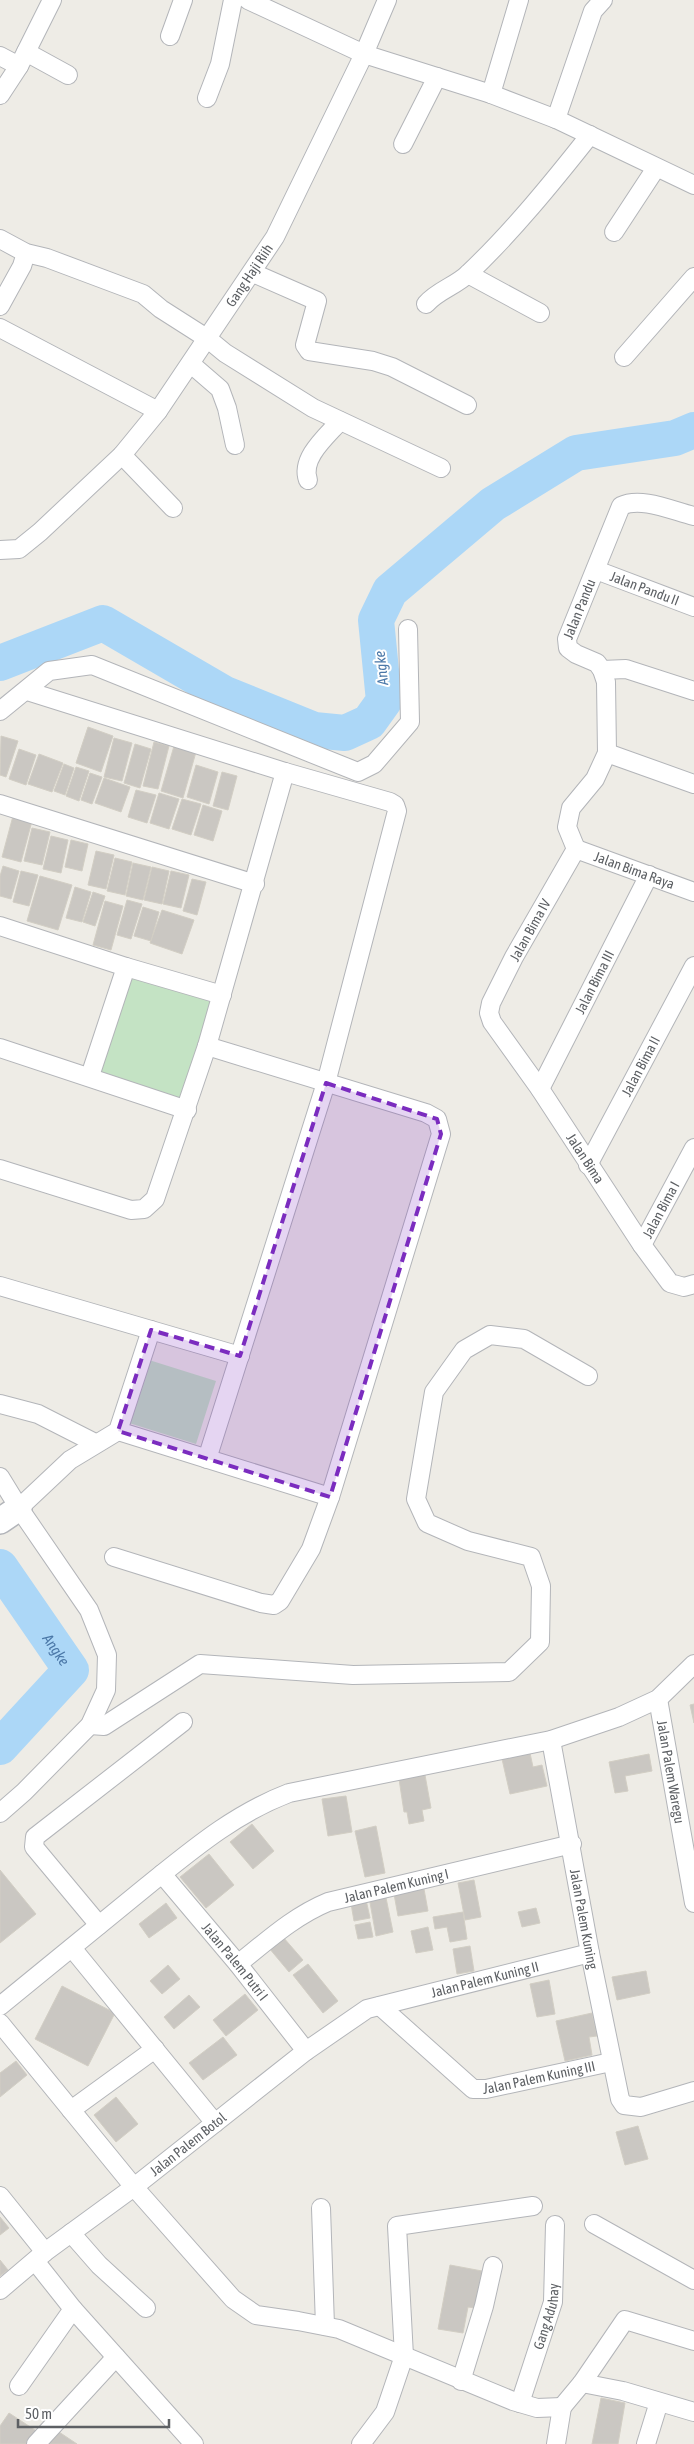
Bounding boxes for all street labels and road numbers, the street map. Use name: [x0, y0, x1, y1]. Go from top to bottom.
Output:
street label: Gang Haji Riih: [223, 241, 276, 310]
street label: Jalan Pandu II: [608, 568, 681, 609]
street label: Jalan Pandu: [560, 577, 598, 641]
street label: Jalan Bima Raya: [592, 848, 676, 892]
street label: Jalan Bima IV: [506, 896, 554, 964]
street label: Jalan Bima III: [572, 948, 617, 1016]
street label: Jalan Bima II: [618, 1033, 663, 1099]
street label: Jalan Bima: [563, 1130, 608, 1186]
street label: Jalan Bima I: [639, 1179, 683, 1241]
street label: Jalan Palem Waregu: [654, 1719, 688, 1825]
street label: Jalan Palem Kuning I: [343, 1866, 450, 1906]
street label: Jalan Palem Kuning: [567, 1868, 601, 1970]
street label: Jalan Palem Putri I: [199, 1919, 271, 2004]
street label: Jalan Palem Kuning II: [429, 1958, 540, 2001]
street label: Jalan Palem Kuning III: [483, 2058, 597, 2097]
street label: Jalan Palem Botol: [147, 2109, 229, 2179]
street label: Gang Aduhay: [530, 2283, 561, 2351]

